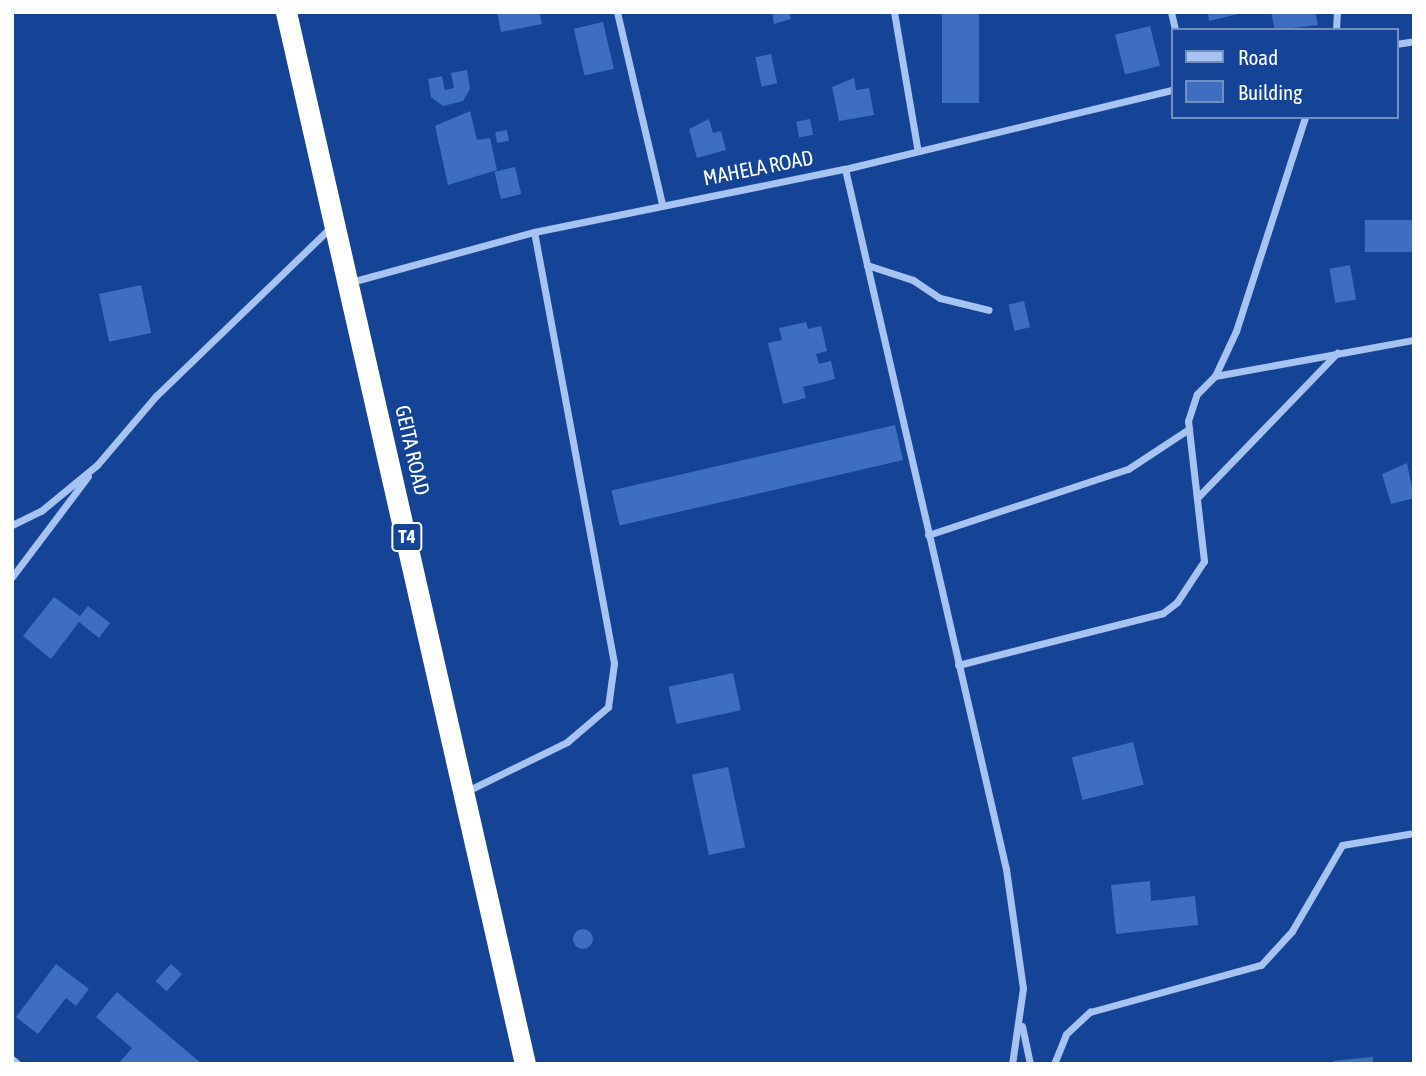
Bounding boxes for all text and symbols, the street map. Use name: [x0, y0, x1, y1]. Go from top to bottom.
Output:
legend: [1170, 28, 1398, 119]
text: Road: [1238, 45, 1278, 69]
text: Building: [1238, 80, 1302, 104]
street label: MAHELA ROAD: [701, 144, 815, 190]
street label: GEITA ROAD: [390, 403, 436, 497]
road number: T4: [391, 522, 423, 552]

